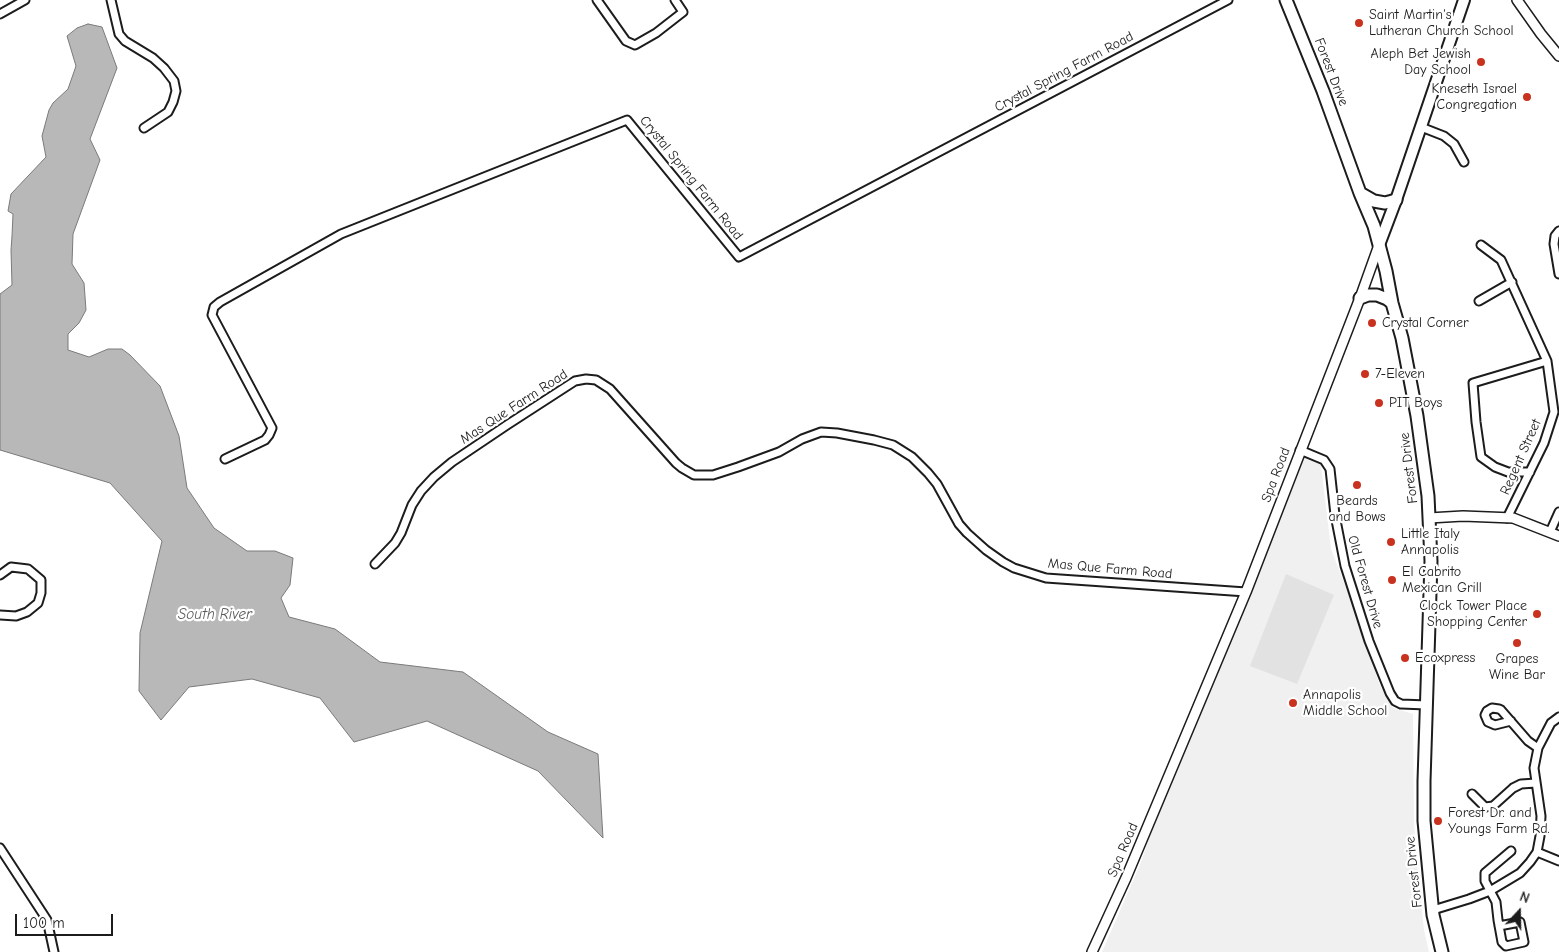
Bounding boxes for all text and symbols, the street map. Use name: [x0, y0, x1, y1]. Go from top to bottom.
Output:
place label: Saint Martin's Lutheran Church School: [1369, 7, 1514, 40]
marker: Saint Martin's Lutheran Church School: [1353, 17, 1365, 29]
street label: Crystal Spring Farm Road: [992, 28, 1136, 116]
street label: Forest Drive: [1310, 36, 1352, 108]
place label: Aleph Bet Jewish Day School: [1371, 46, 1471, 78]
marker: Aleph Bet Jewish Day School: [1475, 56, 1487, 68]
place label: Kneseth Israel Congregation: [1432, 81, 1517, 114]
marker: Kneseth Israel Congregation: [1521, 91, 1533, 103]
street label: Crystal Spring Farm Road: [636, 112, 746, 244]
place label: Crystal Corner: [1382, 315, 1469, 331]
marker: Crystal Corner: [1366, 317, 1378, 329]
street label: Mas Que Farm Road: [457, 366, 571, 448]
place label: 7-Eleven: [1375, 366, 1425, 382]
marker: 7-Eleven: [1359, 368, 1371, 380]
place label: PIT Boys: [1389, 395, 1442, 411]
marker: PIT Boys: [1373, 397, 1385, 409]
street label: Regent Street: [1497, 417, 1545, 497]
street label: Forest Drive: [1396, 431, 1422, 505]
street label: Spa Road: [1258, 445, 1294, 505]
marker: Beards and Bows: [1351, 479, 1363, 491]
place label: Beards and Bows: [1328, 493, 1386, 526]
place label: Little Italy Annapolis: [1401, 526, 1460, 558]
street label: Old Forest Drive: [1344, 534, 1386, 630]
marker: Little Italy Annapolis: [1385, 536, 1397, 548]
street label: Mas Que Farm Road: [1047, 555, 1173, 583]
place label: El Cabrito Mexican Grill: [1402, 564, 1482, 596]
marker: El Cabrito Mexican Grill: [1386, 574, 1398, 586]
place label: Clock Tower Place Shopping Center: [1419, 598, 1527, 630]
water label: South River: [178, 606, 252, 624]
marker: Clock Tower Place Shopping Center: [1531, 608, 1543, 620]
marker: Grapes Wine Bar: [1511, 637, 1523, 649]
place label: Ecoxpress: [1415, 650, 1475, 666]
place label: Grapes Wine Bar: [1489, 651, 1545, 684]
marker: Ecoxpress: [1399, 652, 1411, 664]
place label: Annapolis Middle School: [1303, 687, 1387, 720]
marker: Annapolis Middle School: [1287, 697, 1299, 709]
place label: Forest Dr. and Youngs Farm Rd.: [1448, 805, 1550, 838]
marker: Forest Dr. and Youngs Farm Rd.: [1432, 815, 1444, 827]
street label: Spa Road: [1104, 820, 1142, 880]
street label: Forest Drive: [1402, 836, 1426, 908]
north arrow: [1494, 887, 1544, 937]
text: N: [1517, 888, 1532, 907]
scale bar: [18, 904, 115, 936]
text: 100 m: [23, 914, 65, 932]

